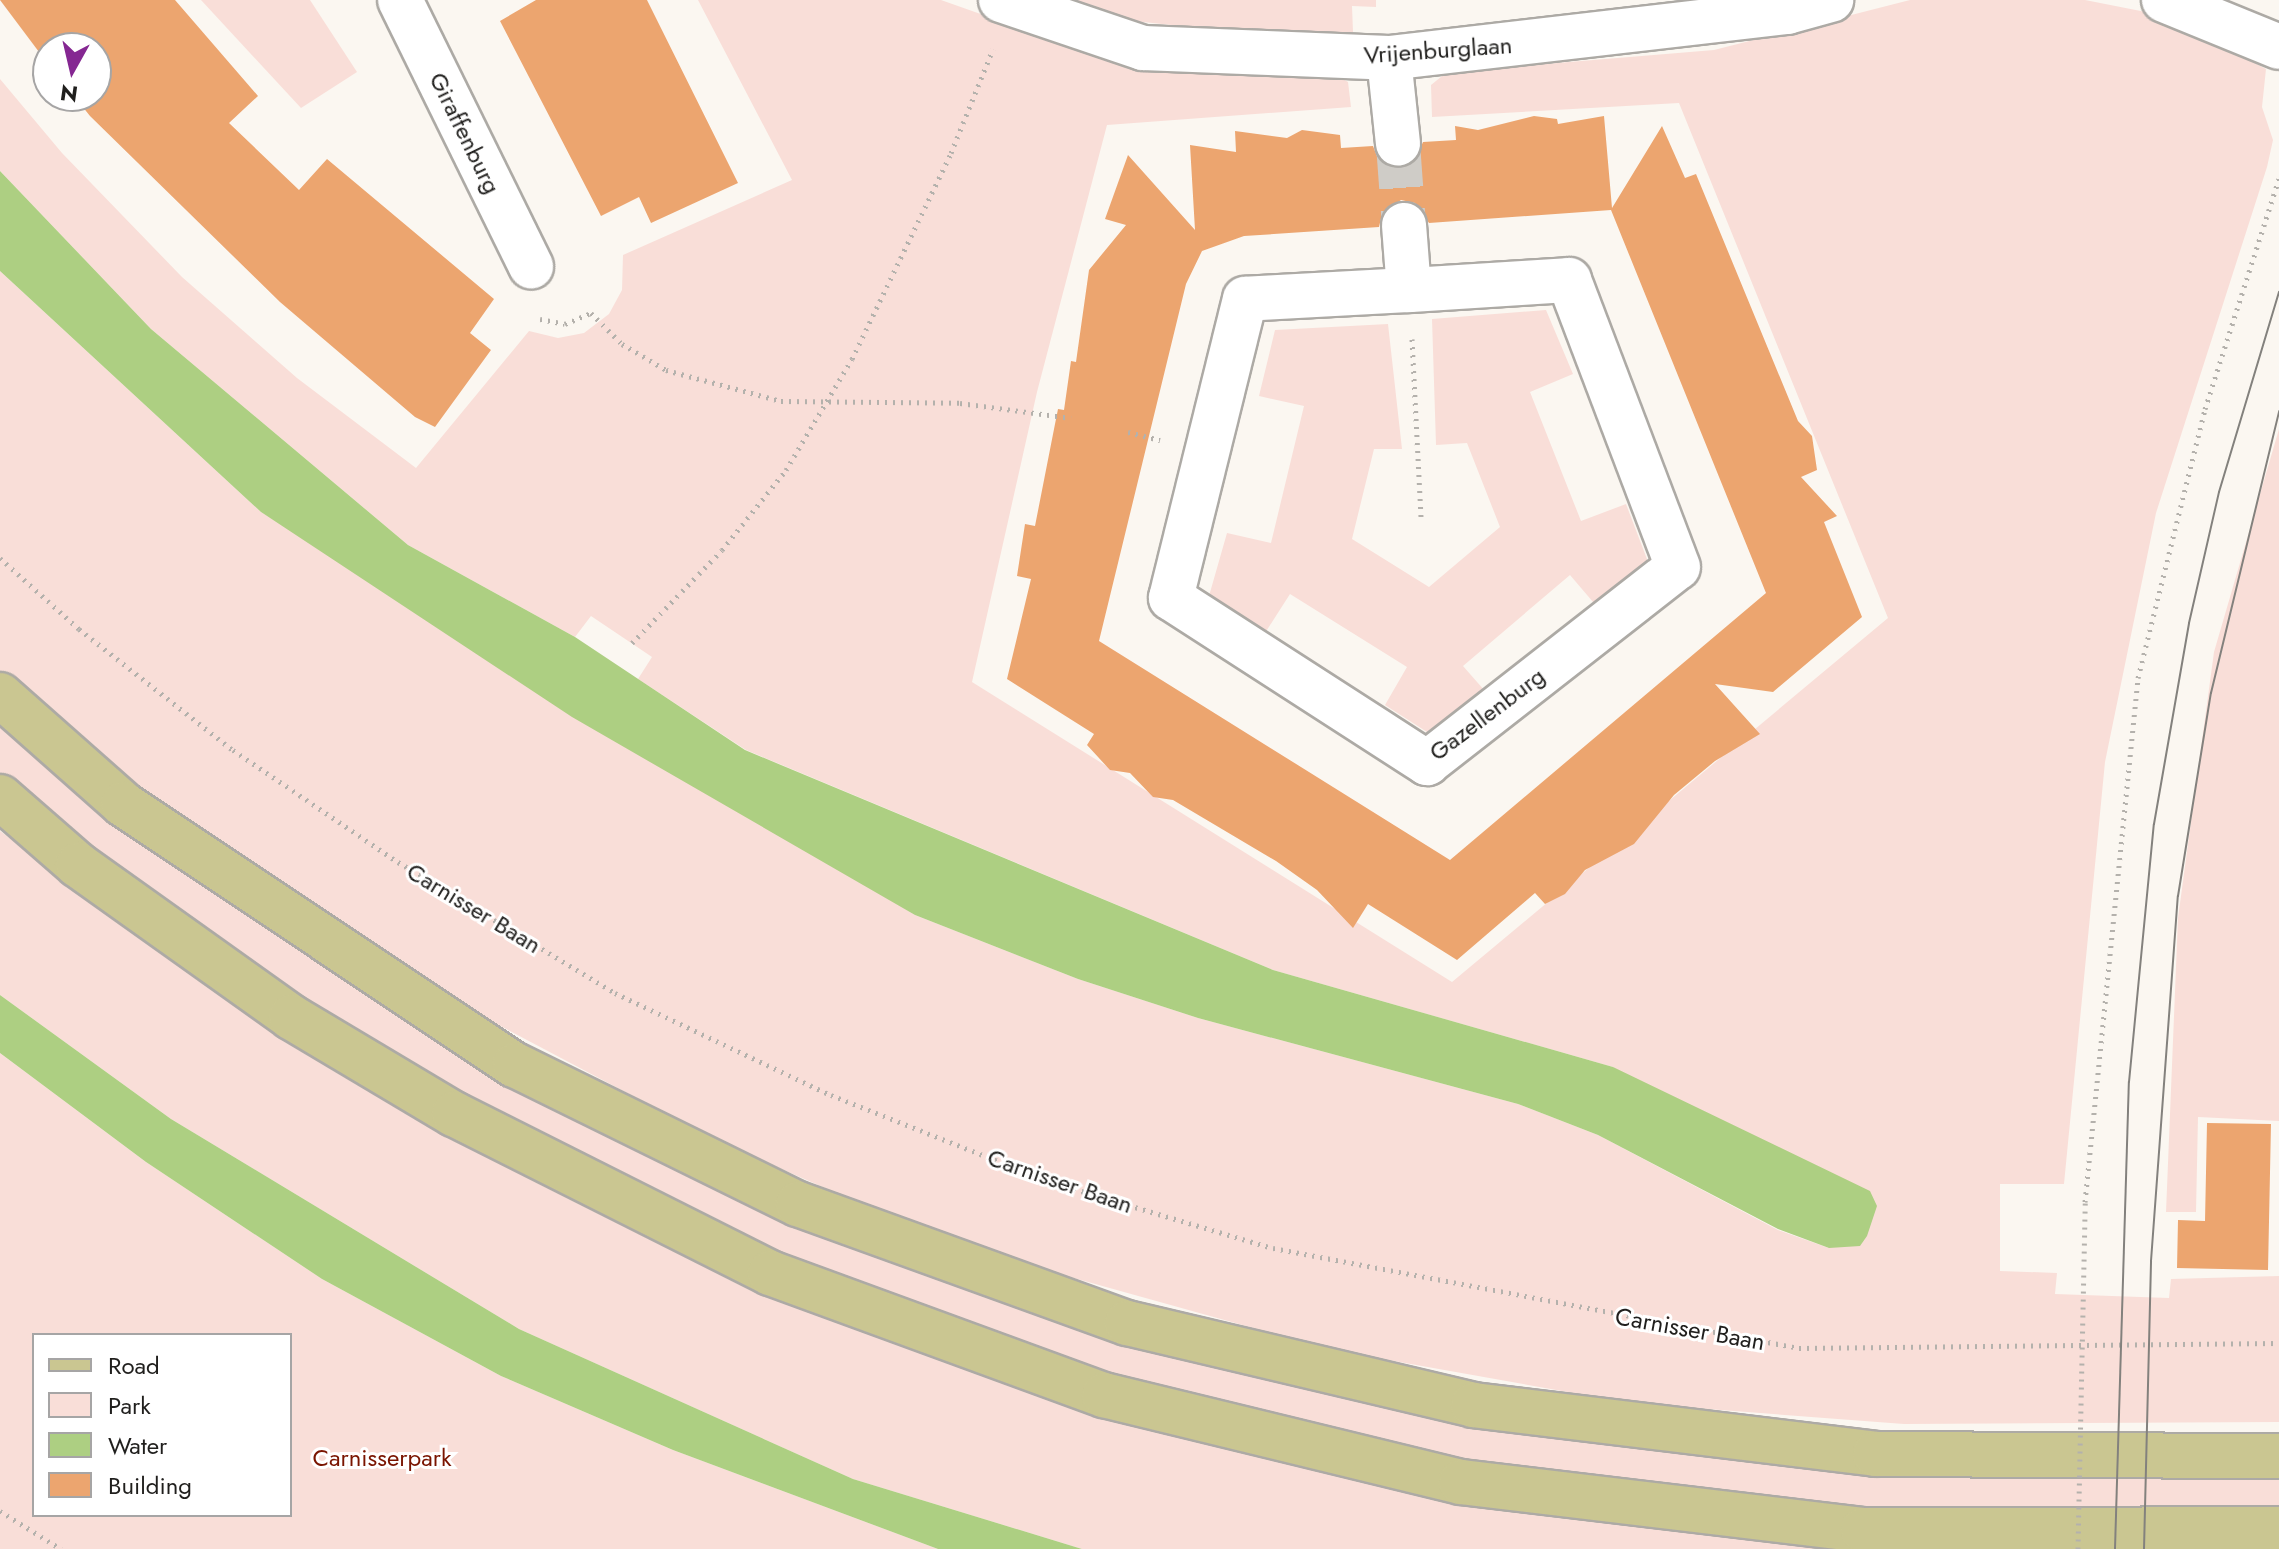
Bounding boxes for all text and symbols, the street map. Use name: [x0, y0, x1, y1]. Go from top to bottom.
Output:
street label: Vrijenburglaan: [1363, 30, 1513, 70]
north arrow: [32, 32, 112, 112]
street label: Giraffenburg: [423, 68, 507, 198]
text: N: [58, 77, 80, 111]
street label: Gazellenburg: [1424, 661, 1550, 767]
street label: Carnisser Baan: [402, 857, 546, 959]
street label: Carnisser Baan: [984, 1143, 1136, 1219]
street label: Carnisser Baan: [1613, 1302, 1767, 1356]
legend: [32, 1333, 292, 1517]
text: Road: [108, 1348, 160, 1383]
text: Park: [108, 1388, 151, 1423]
text: Water: [108, 1428, 167, 1463]
park label: Carnisserpark: [312, 1444, 452, 1472]
text: Building: [108, 1468, 192, 1503]

